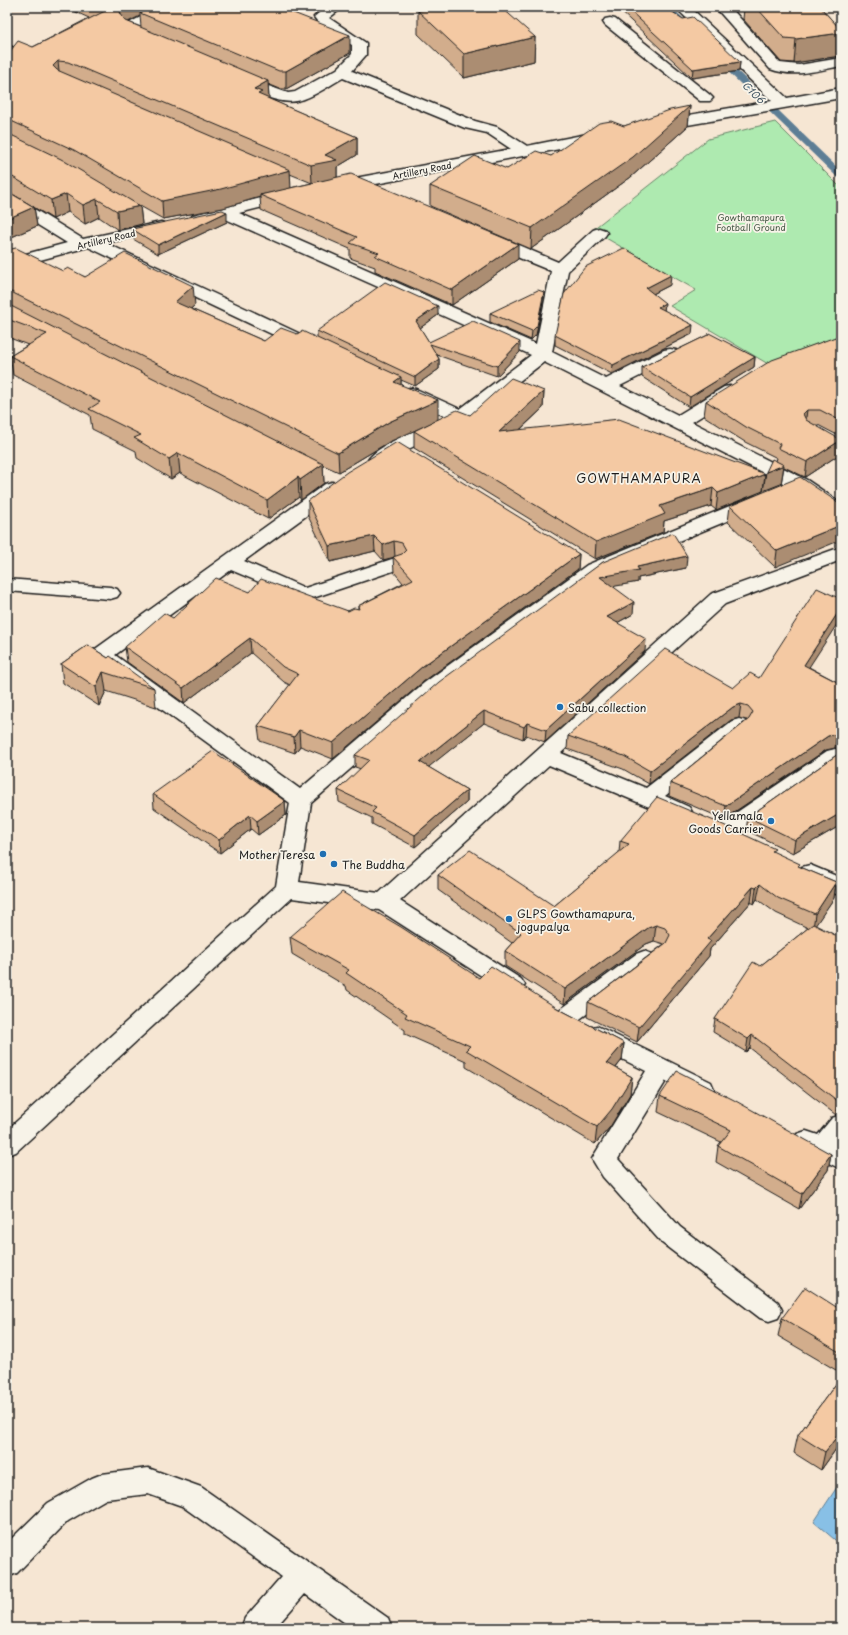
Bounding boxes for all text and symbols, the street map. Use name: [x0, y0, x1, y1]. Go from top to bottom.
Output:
water label: C106: [739, 77, 769, 107]
street label: Artillery Road: [391, 157, 453, 183]
park label: Gowthamapura Football Ground: [716, 210, 786, 234]
street label: Artillery Road: [75, 225, 137, 253]
district label: GOWTHAMAPURA: [576, 469, 702, 487]
place label: Sabu collection: [568, 699, 646, 716]
marker: Sabu collection: [555, 702, 565, 712]
place label: Yellamala Goods Carrier: [689, 807, 763, 837]
marker: Yellamala Goods Carrier: [766, 816, 776, 826]
place label: Mother Teresa: [239, 846, 315, 863]
marker: Mother Teresa: [318, 849, 328, 859]
place label: The Buddha: [342, 856, 405, 873]
marker: The Buddha: [329, 859, 339, 869]
place label: GLPS Gowthamapura, jogupalya: [516, 905, 635, 935]
marker: GLPS Gowthamapura, jogupalya: [504, 914, 514, 924]

